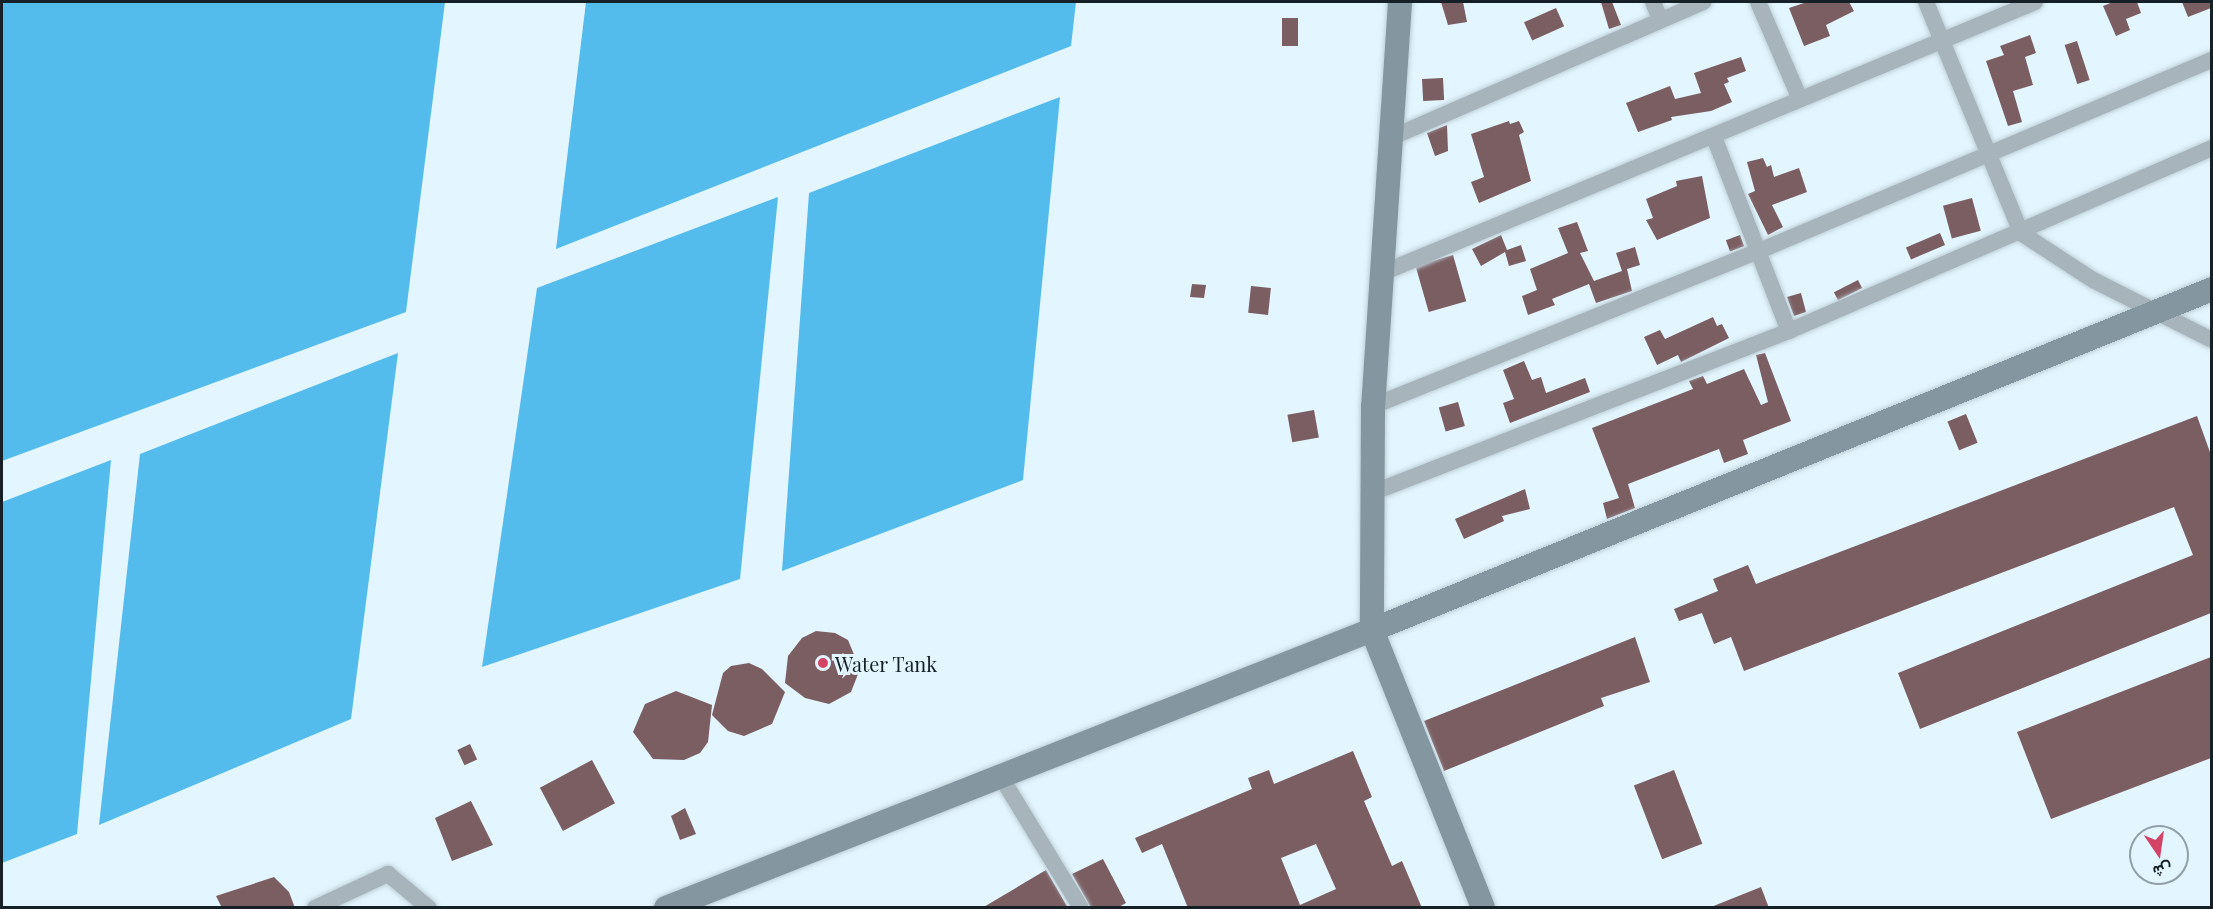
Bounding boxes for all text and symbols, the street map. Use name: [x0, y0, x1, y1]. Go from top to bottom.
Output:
place label: Water Tank: [835, 651, 938, 675]
marker: Water Tank: [816, 656, 830, 670]
north arrow: [2129, 825, 2189, 885]
text: ش: [2151, 859, 2174, 883]

